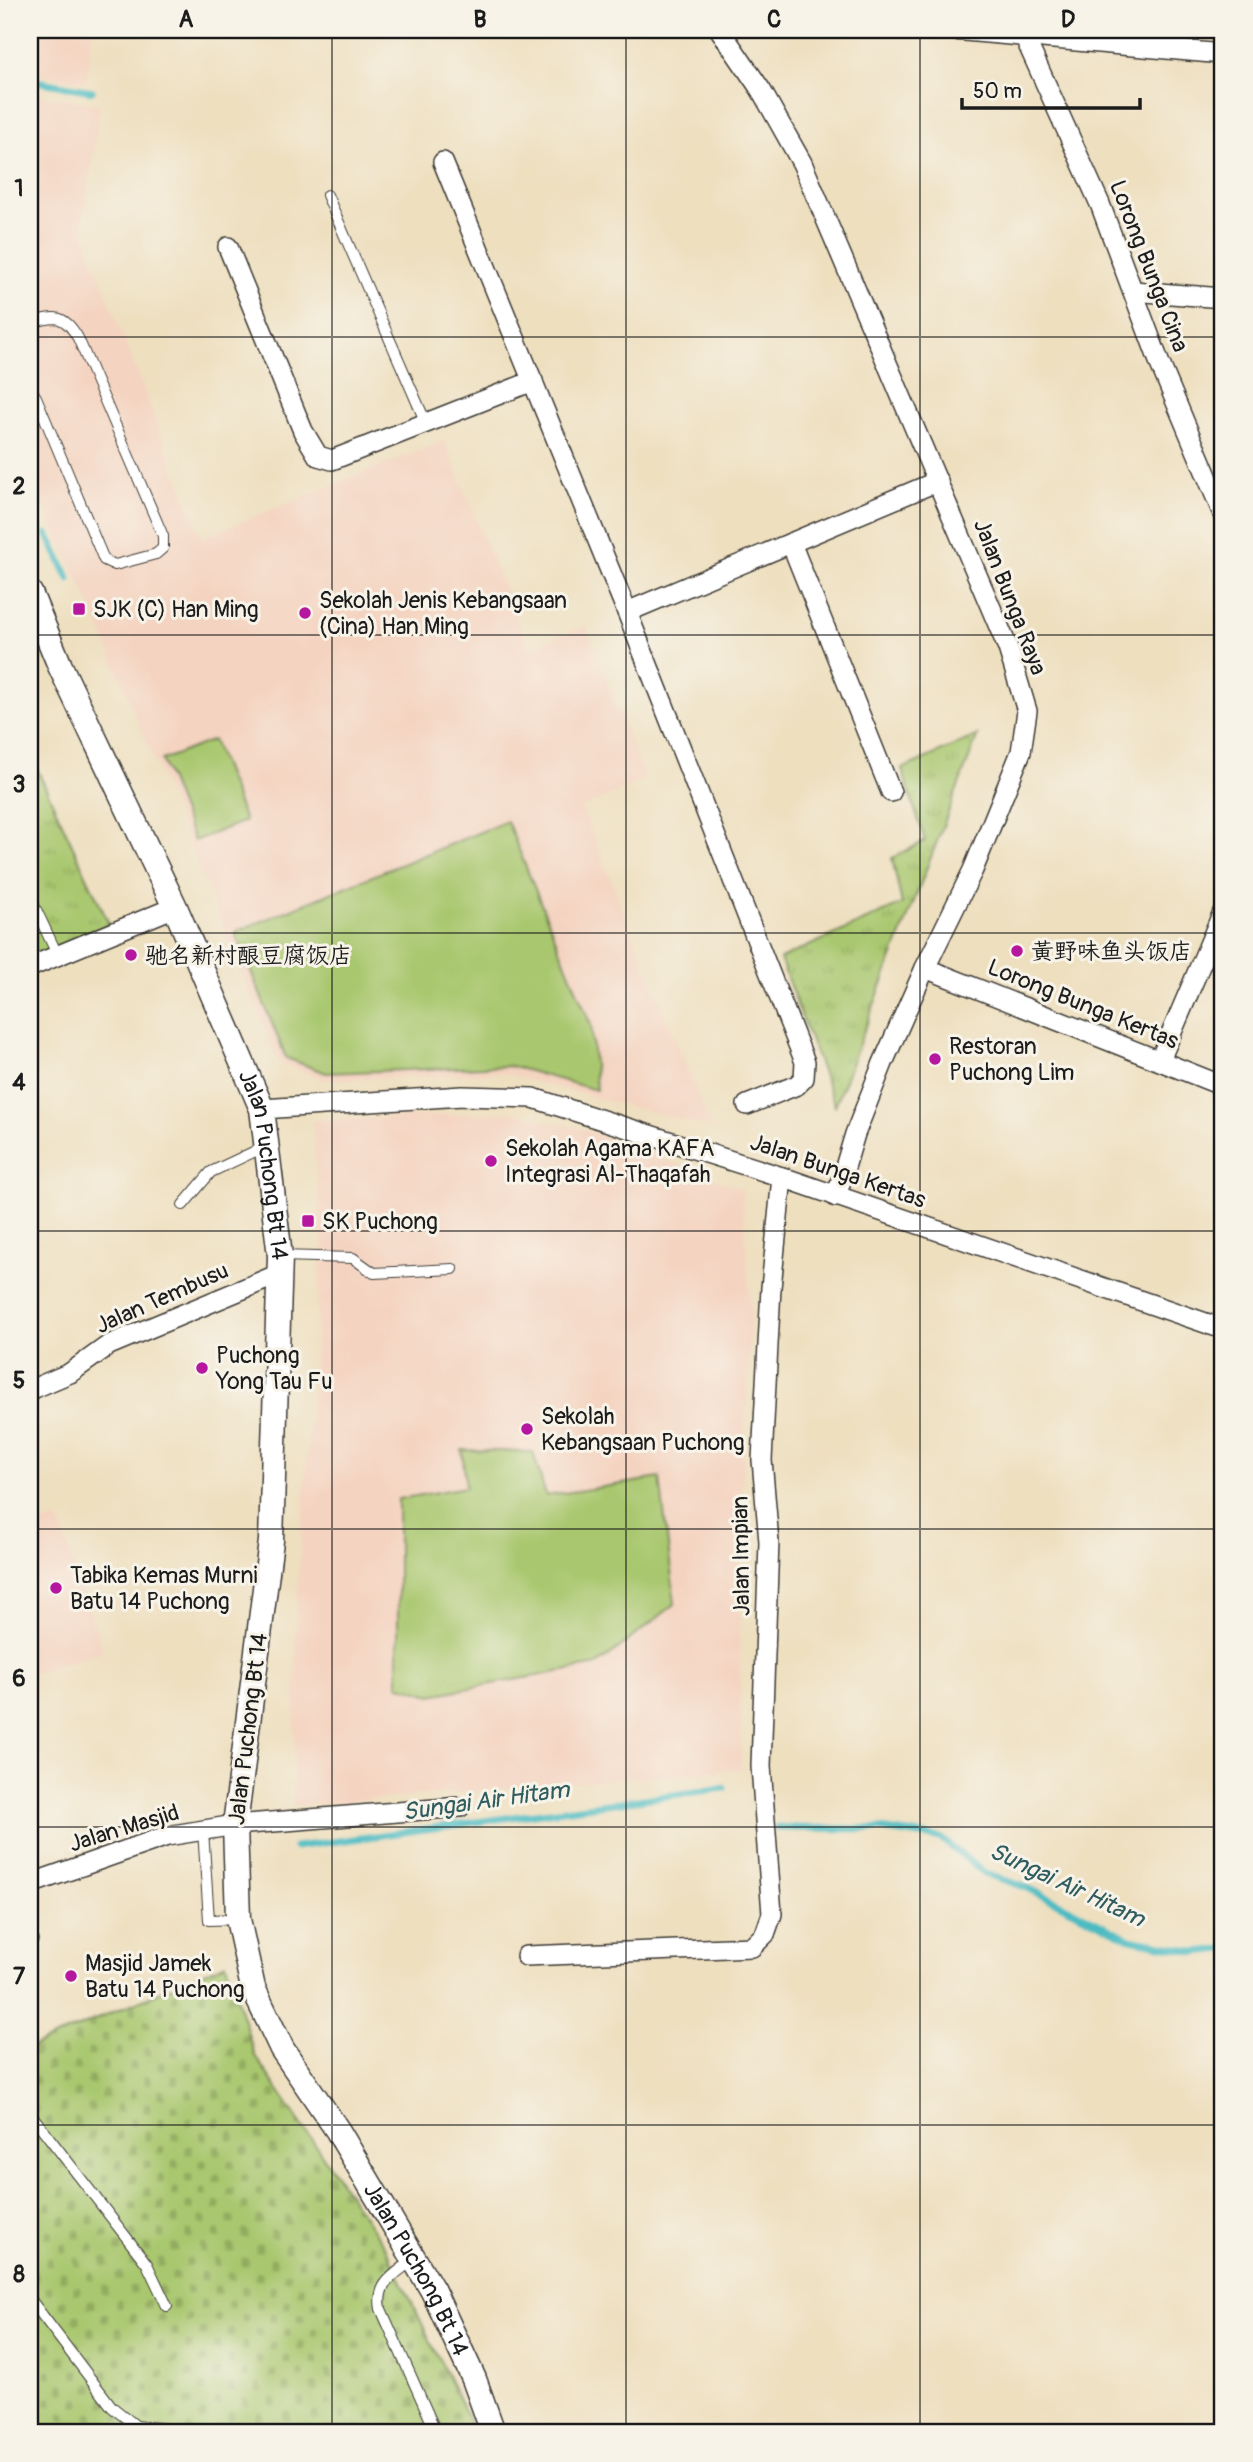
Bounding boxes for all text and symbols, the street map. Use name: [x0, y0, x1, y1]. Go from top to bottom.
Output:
text: A: [179, 5, 194, 34]
text: B: [473, 5, 487, 34]
text: C: [767, 5, 781, 34]
text: D: [1061, 5, 1075, 34]
scale bar: [962, 66, 1141, 110]
text: 50 m: [973, 78, 1022, 105]
text: 1: [15, 174, 24, 203]
street label: Lorong Bunga Cina: [1103, 176, 1195, 356]
text: 2: [13, 472, 26, 501]
street label: Jalan Bunga Raya: [967, 515, 1053, 679]
place label: Sekolah Jenis Kebangsaan (Cina) Han Ming: [319, 586, 567, 641]
place label: SJK (C) Han Ming: [93, 595, 258, 624]
marker: SJK (C) Han Ming: [71, 601, 87, 617]
marker: Sekolah Jenis Kebangsaan (Cina) Han Ming: [297, 605, 313, 621]
text: 3: [13, 770, 25, 799]
place label: 黄野味鱼头饭店: [1031, 937, 1192, 966]
place label: 驰名新村酿豆腐饭店: [145, 941, 352, 970]
marker: 黄野味鱼头饭店: [1009, 943, 1025, 959]
marker: 驰名新村酿豆腐饭店: [123, 947, 139, 963]
street label: Lorong Bunga Kertas: [983, 952, 1183, 1056]
place label: Restoran Puchong Lim: [949, 1032, 1074, 1087]
marker: Restoran Puchong Lim: [927, 1051, 943, 1067]
street label: Jalan Puchong Bt 14: [232, 1065, 295, 1261]
text: 4: [12, 1068, 26, 1097]
street label: Jalan Bunga Kertas: [746, 1127, 930, 1215]
place label: Sekolah Agama KAFA Integrasi Al-Thaqafah: [505, 1134, 715, 1189]
marker: Sekolah Agama KAFA Integrasi Al-Thaqafah: [483, 1153, 499, 1169]
place label: SK Puchong: [322, 1207, 438, 1236]
marker: SK Puchong: [300, 1213, 316, 1229]
street label: Jalan Tembusu: [91, 1256, 233, 1340]
place label: Puchong Yong Tau Fu: [215, 1341, 333, 1396]
marker: Puchong Yong Tau Fu: [194, 1360, 210, 1376]
text: 5: [13, 1366, 25, 1395]
place label: Sekolah Kebangsaan Puchong: [541, 1402, 745, 1457]
marker: Sekolah Kebangsaan Puchong: [519, 1421, 535, 1437]
street label: Jalan Impian: [725, 1496, 757, 1616]
place label: Tabika Kemas Murni Batu 14 Puchong: [70, 1561, 258, 1616]
marker: Tabika Kemas Murni Batu 14 Puchong: [48, 1580, 64, 1596]
street label: Jalan Puchong Bt 14: [222, 1631, 274, 1827]
text: 6: [12, 1664, 26, 1693]
water label: Sungai Air Hitam: [401, 1775, 573, 1827]
street label: Jalan Masjid: [66, 1798, 182, 1858]
water label: Sungai Air Hitam: [985, 1836, 1151, 1934]
place label: Masjid Jamek Batu 14 Puchong: [85, 1949, 245, 2004]
text: 7: [13, 1962, 26, 1991]
marker: Masjid Jamek Batu 14 Puchong: [63, 1968, 79, 1984]
street label: Jalan Puchong Bt 14: [357, 2177, 476, 2360]
text: 8: [13, 2260, 25, 2289]

